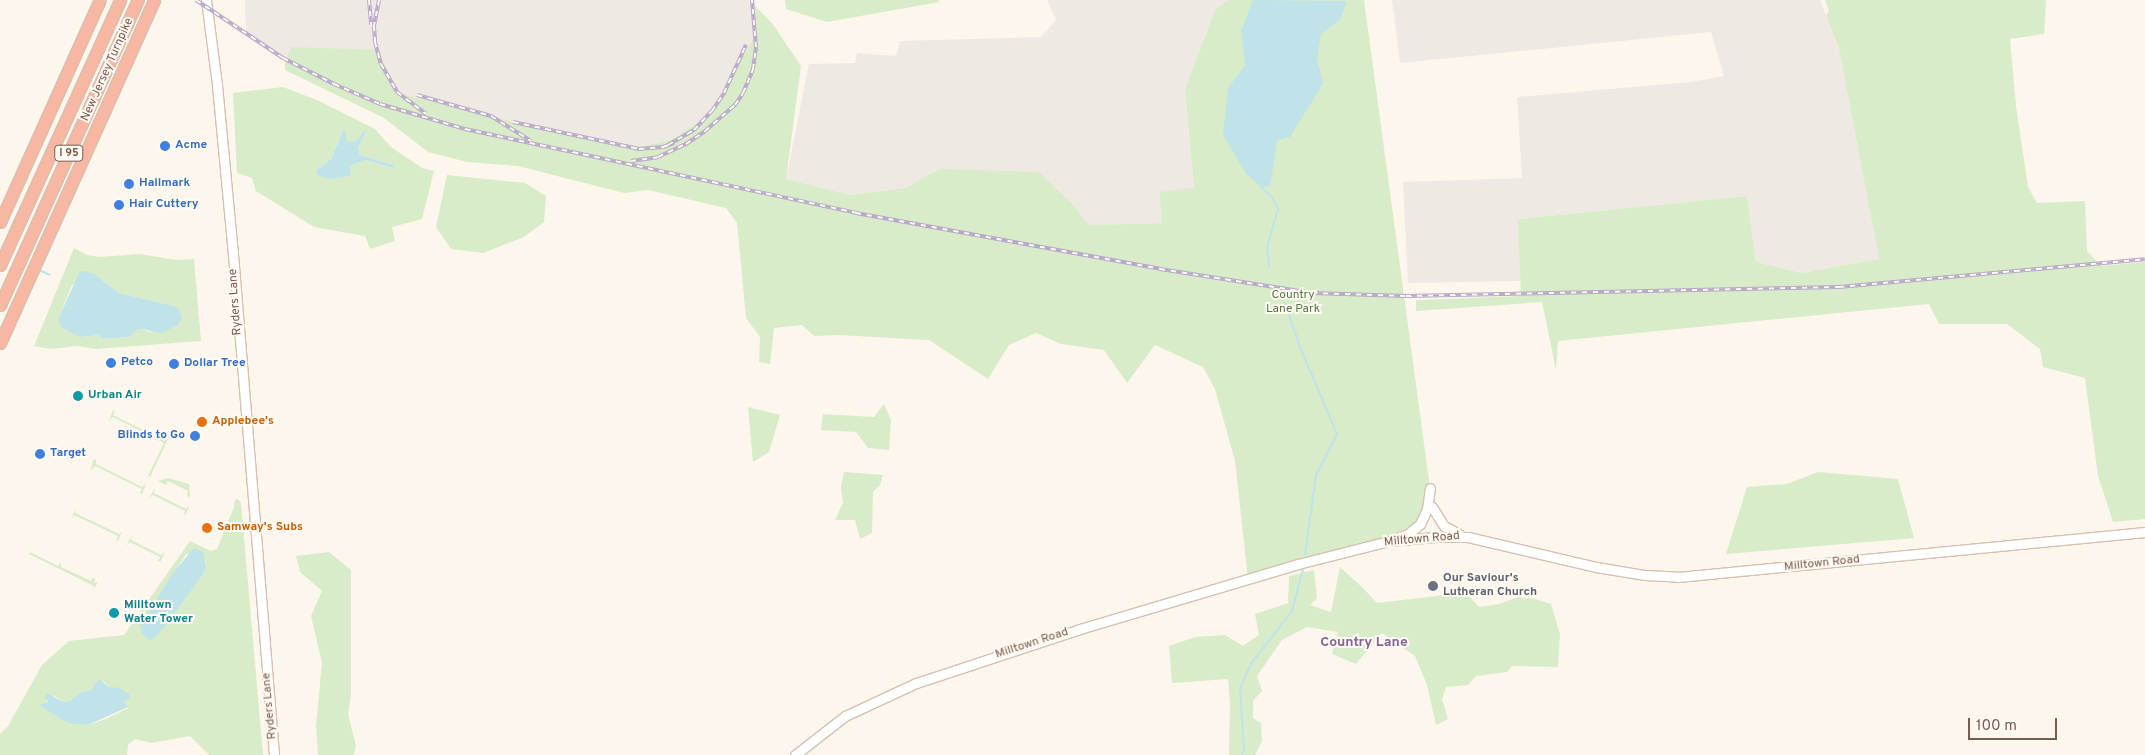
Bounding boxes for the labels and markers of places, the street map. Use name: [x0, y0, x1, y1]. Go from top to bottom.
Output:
place label: Acme: [175, 139, 207, 153]
marker: Acme: [159, 140, 171, 152]
place label: Hallmark: [139, 177, 190, 191]
marker: Hallmark: [123, 178, 135, 190]
place label: Hair Cuttery: [129, 198, 199, 212]
marker: Hair Cuttery: [113, 199, 125, 211]
place label: Petco: [121, 356, 153, 370]
marker: Petco: [105, 357, 117, 369]
place label: Dollar Tree: [184, 357, 246, 371]
marker: Dollar Tree: [168, 358, 180, 370]
place label: Urban Air: [88, 389, 142, 403]
marker: Urban Air: [72, 390, 84, 402]
place label: Applebee's: [212, 415, 274, 429]
marker: Applebee's: [196, 416, 208, 428]
place label: Blinds to Go: [117, 429, 185, 443]
marker: Blinds to Go: [189, 430, 201, 442]
place label: Target: [50, 447, 86, 461]
marker: Target: [34, 448, 46, 460]
place label: Samway's Subs: [217, 521, 303, 535]
marker: Samway's Subs: [201, 522, 213, 534]
place label: Our Saviour's Lutheran Church: [1443, 572, 1537, 600]
marker: Our Saviour's Lutheran Church: [1427, 580, 1439, 592]
place label: Milltown Water Tower: [124, 599, 193, 627]
marker: Milltown Water Tower: [108, 607, 120, 619]

